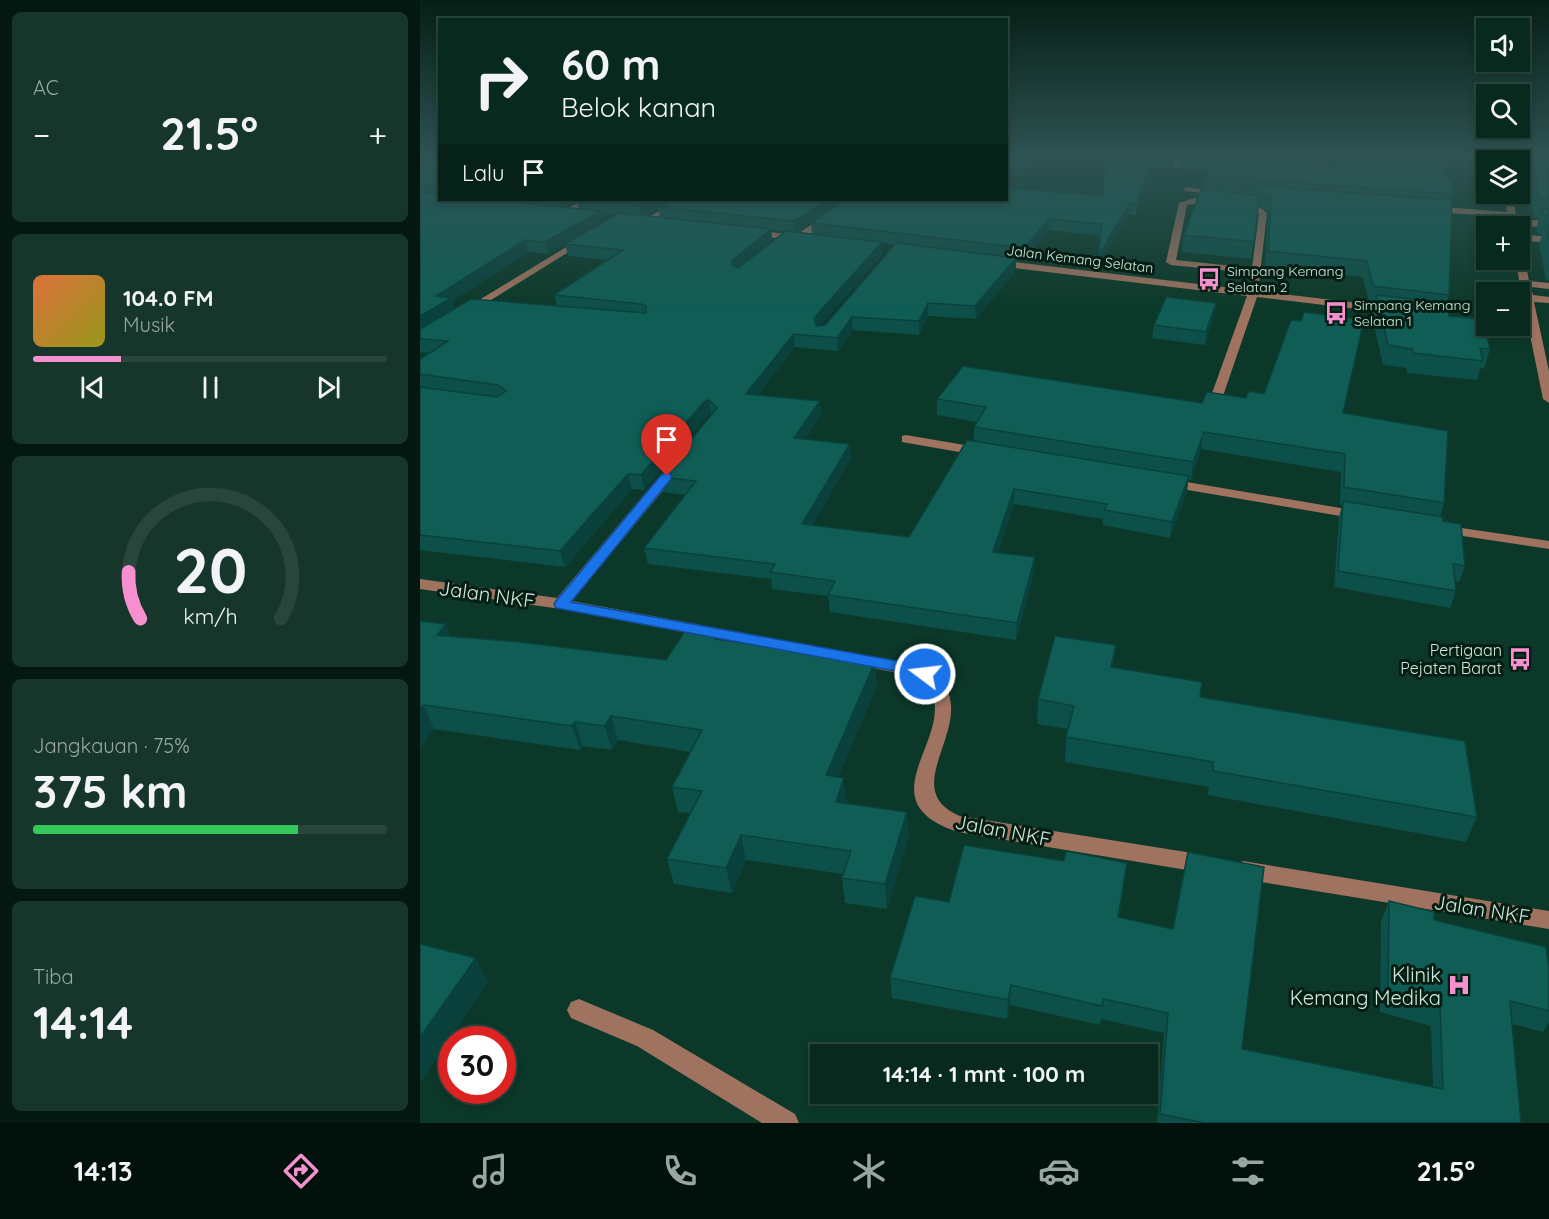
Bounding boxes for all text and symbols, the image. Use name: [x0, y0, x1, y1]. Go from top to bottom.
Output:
map controls: [1476, 18, 1530, 336]
button: sound: [1476, 18, 1530, 72]
text: 60 m: [561, 38, 661, 91]
icon: right: [462, 42, 540, 120]
text: AC: [33, 75, 59, 100]
button: search: [1476, 84, 1530, 138]
text: Belok kanan: [561, 90, 716, 124]
text: 21.5°: [160, 105, 258, 161]
text: −: [33, 114, 50, 155]
text: +: [368, 114, 387, 155]
button: layers: [1476, 150, 1530, 204]
icon: arrive: [517, 156, 550, 189]
text: Lalu: [462, 159, 505, 187]
button: +: [1476, 216, 1530, 270]
street label: Jalan Kemang Selatan: [1006, 241, 1154, 277]
place label: Simpang Kemang Selatan 2: [1227, 262, 1343, 296]
bus stop icon: Simpang Kemang Selatan 2: [1196, 266, 1222, 292]
button: −: [1476, 282, 1530, 336]
text: 104.0 FM: [123, 284, 214, 312]
place label: Simpang Kemang Selatan 1: [1354, 296, 1470, 330]
bus stop icon: Simpang Kemang Selatan 1: [1323, 300, 1349, 326]
text: Musik: [123, 312, 175, 337]
icon: previous: [76, 371, 109, 404]
icon: pause: [194, 371, 227, 404]
icon: next: [312, 371, 345, 404]
pin: [641, 414, 692, 476]
icon: arrive: [650, 423, 683, 456]
text: 20: [173, 531, 247, 609]
street label: Jalan NKF: [437, 575, 537, 613]
text: km/h: [183, 603, 237, 629]
place label: Pertigaan Pejaten Barat: [1400, 640, 1502, 678]
position arrow: [893, 642, 957, 706]
bus stop icon: Pertigaan Pejaten Barat: [1507, 646, 1533, 672]
text: Jangkauan · 75%: [33, 733, 190, 758]
text: 375 km: [33, 763, 188, 819]
street label: Jalan NKF: [953, 809, 1053, 851]
street label: Jalan NKF: [1432, 889, 1532, 929]
place label: Klinik Kemang Medika: [1290, 962, 1441, 1010]
text: Tiba: [33, 964, 74, 989]
hospital icon: Klinik Kemang Medika: [1446, 972, 1472, 998]
text: 14:14: [33, 994, 133, 1050]
speed limit sign: 30: [438, 1026, 516, 1104]
text: 14:14 · 1 mnt · 100 m: [883, 1060, 1085, 1088]
icon: directions: [280, 1150, 322, 1192]
icon: music: [469, 1150, 511, 1192]
icon: phone: [659, 1150, 701, 1192]
icon: climate: [848, 1150, 890, 1192]
icon: car: [1038, 1150, 1080, 1192]
icon: filters: [1227, 1150, 1269, 1192]
text: 14:13: [74, 1154, 132, 1188]
text: 21.5°: [1416, 1154, 1475, 1188]

